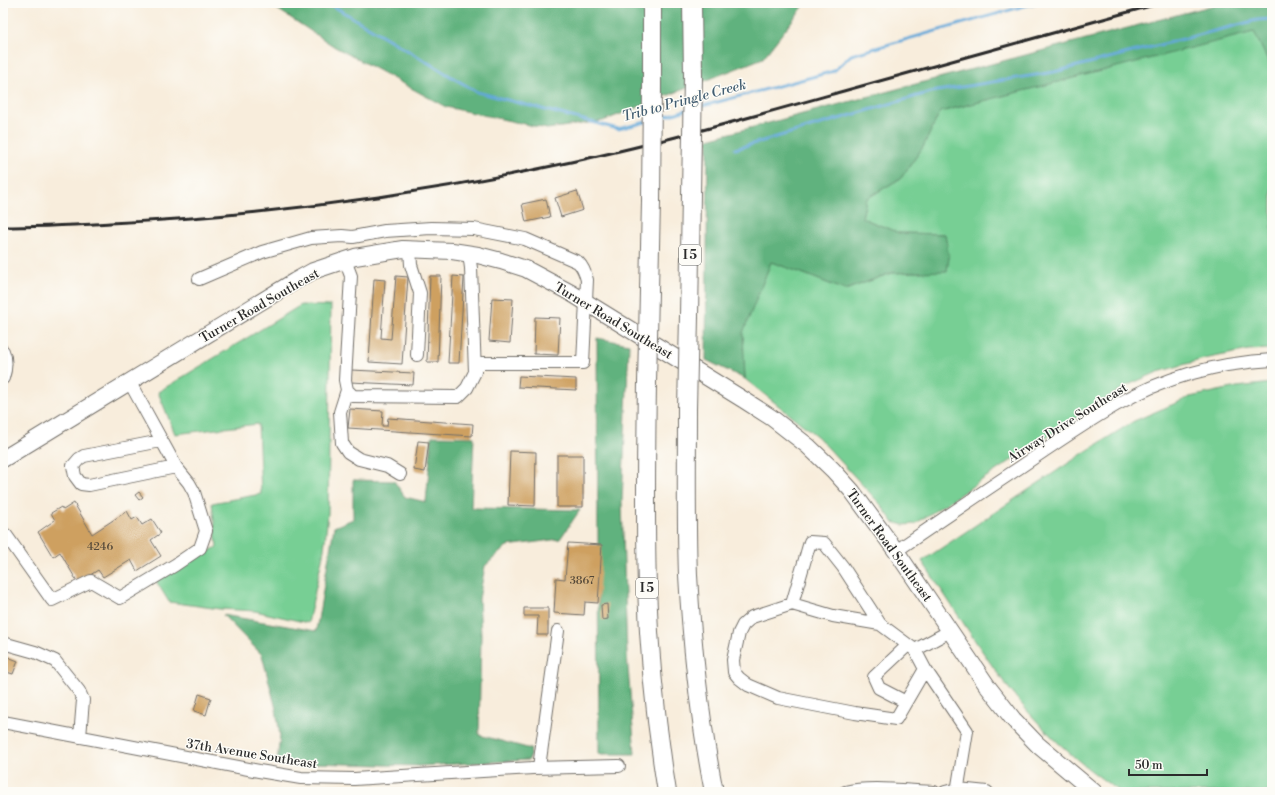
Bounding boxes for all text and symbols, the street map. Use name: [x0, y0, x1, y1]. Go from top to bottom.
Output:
water label: Trib to Pringle Creek: [620, 76, 748, 126]
road number: I 5: [679, 245, 701, 265]
street label: Turner Road Southeast: [197, 265, 322, 347]
street label: Turner Road Southeast: [552, 279, 676, 363]
street label: Airway Drive Southeast: [1004, 379, 1131, 467]
street label: Turner Road Southeast: [843, 486, 936, 605]
house number: 4246: [87, 540, 113, 554]
house number: 3867: [570, 574, 595, 588]
road number: I 5: [636, 578, 658, 598]
street label: 37th Avenue Southeast: [185, 736, 319, 772]
scale bar: [1129, 751, 1207, 777]
text: 50 m: [1135, 758, 1163, 773]

